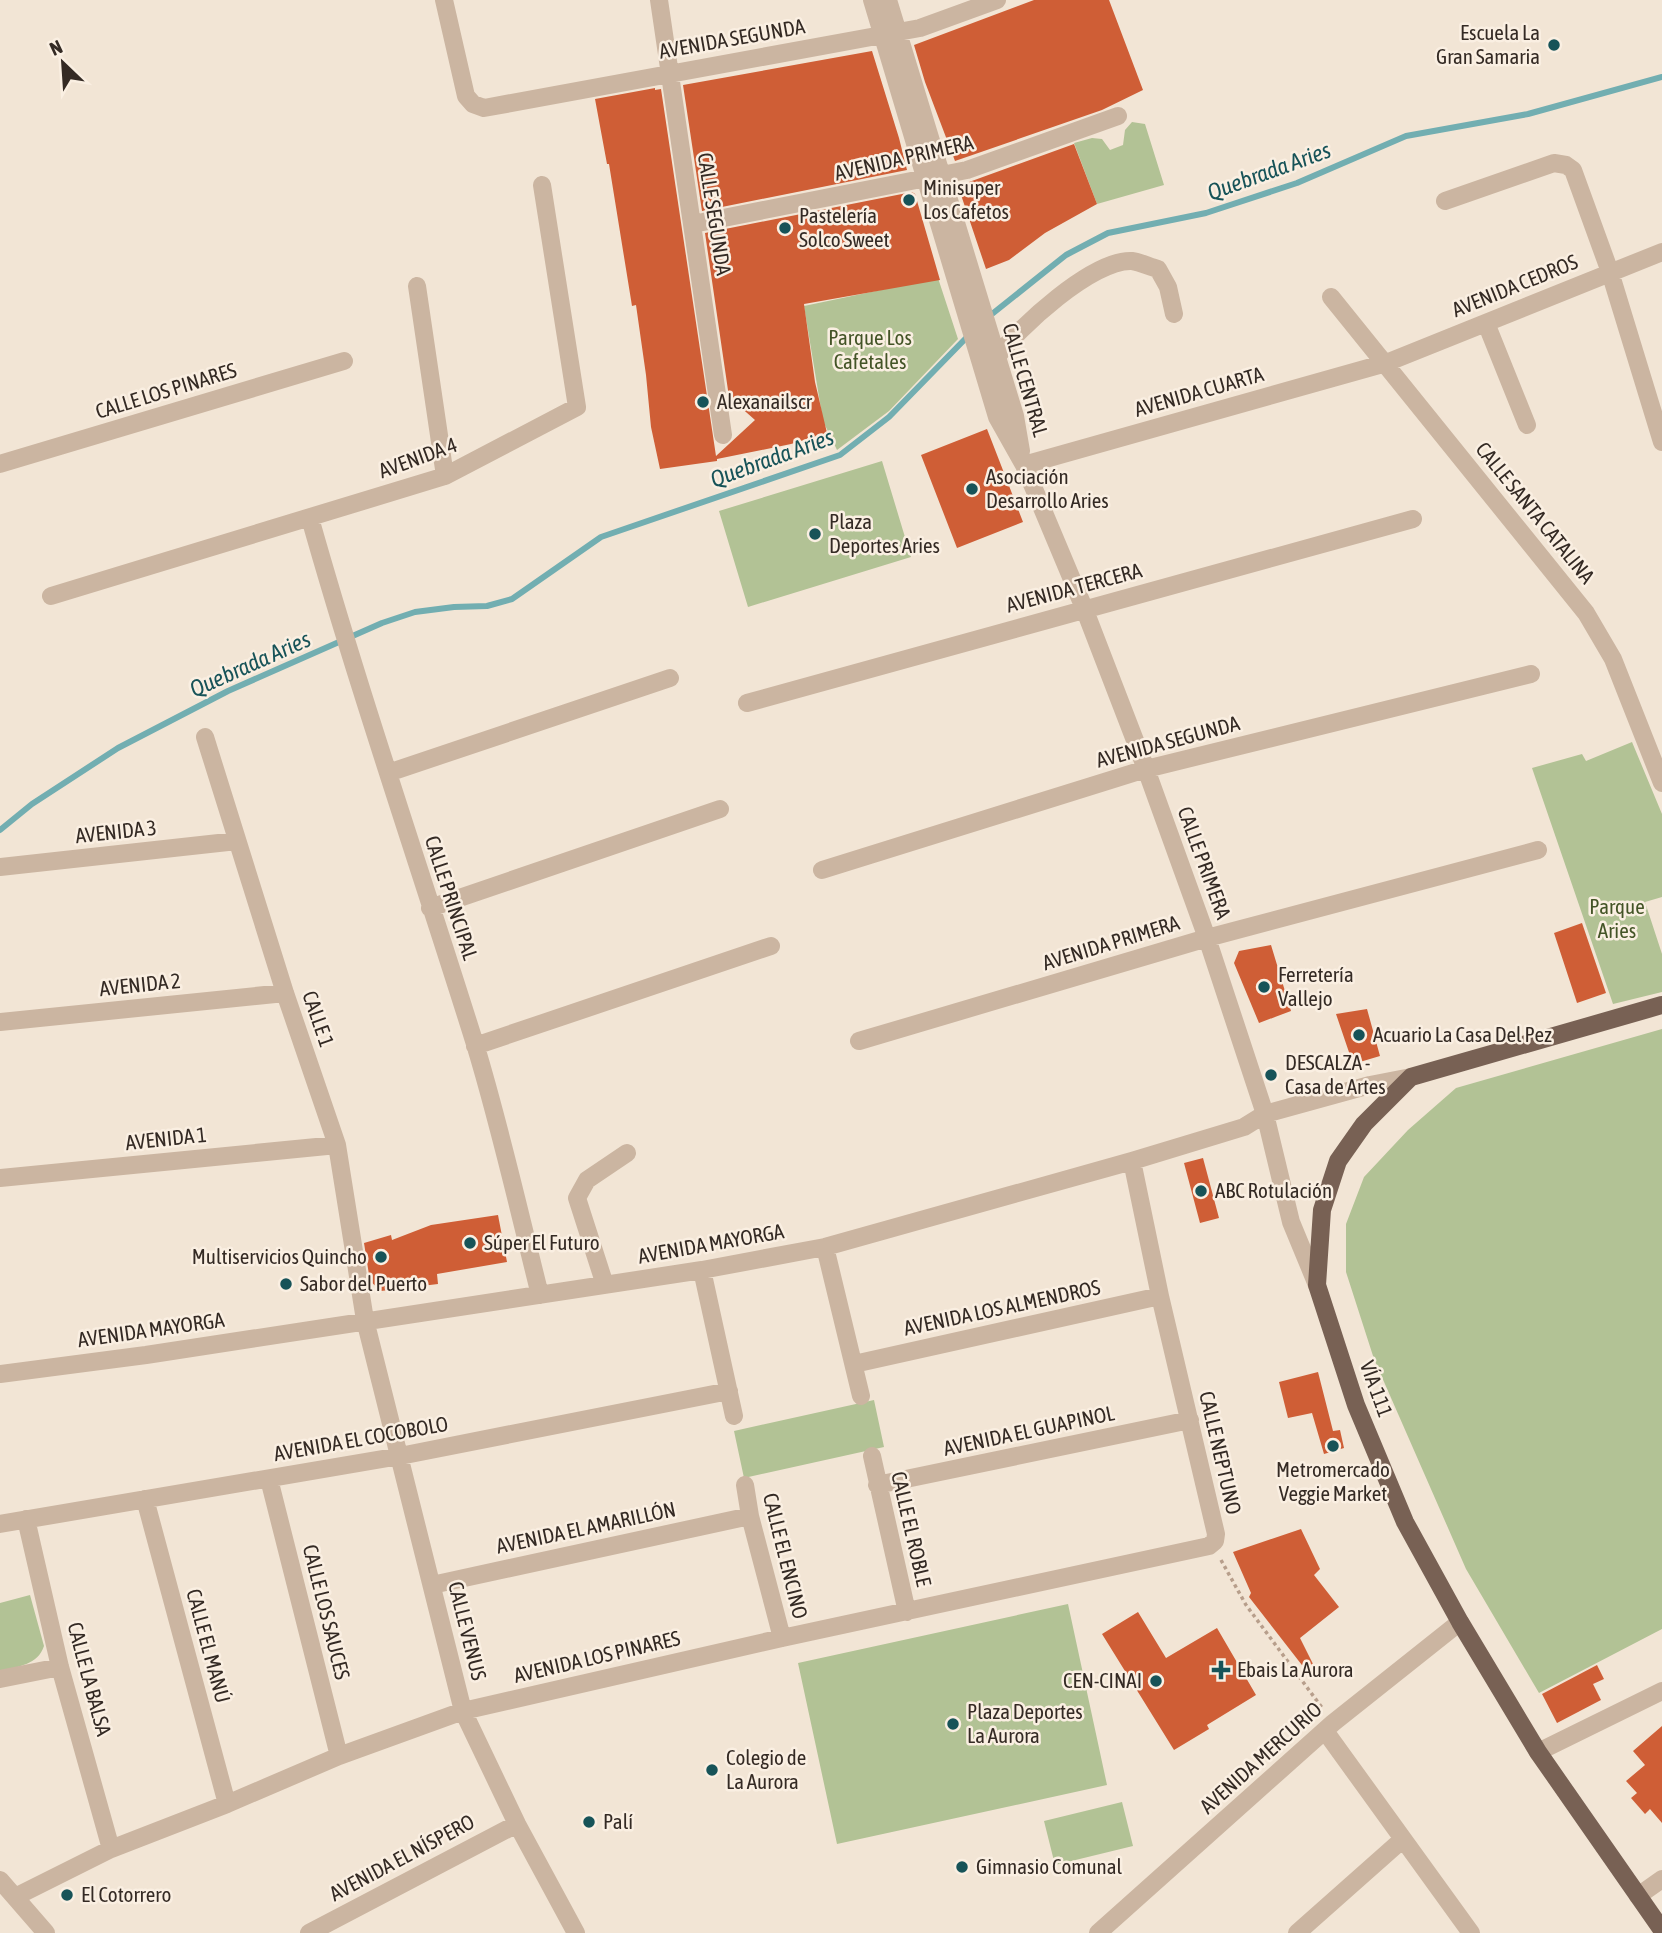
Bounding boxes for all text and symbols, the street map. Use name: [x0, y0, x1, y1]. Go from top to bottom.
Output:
street label: AVENIDA SEGUNDA: [657, 13, 807, 63]
place label: Escuela La Gran Samaria: [1436, 20, 1540, 68]
north arrow: [28, 28, 98, 98]
text: N: [46, 35, 66, 60]
marker: Escuela La Gran Samaria: [1546, 37, 1562, 53]
street label: AVENIDA PRIMERA: [832, 129, 976, 185]
water label: Quebrada Aries: [1204, 137, 1334, 205]
street label: CALLE SEGUNDA: [693, 151, 737, 277]
place label: Minisuper Los Cafetos: [923, 175, 1009, 223]
marker: Minisuper Los Cafetos: [901, 192, 917, 208]
place label: Pastelería Solco Sweet: [799, 203, 890, 251]
marker: Pastelería Solco Sweet: [777, 220, 793, 236]
street label: AVENIDA CEDROS: [1448, 249, 1581, 321]
street label: CALLE CENTRAL: [998, 320, 1054, 439]
park label: Parque Los Cafetales: [828, 325, 912, 373]
street label: CALLE LOS PINARES: [92, 357, 239, 423]
street label: AVENIDA CUARTA: [1131, 361, 1267, 421]
place label: Alexanailscr: [717, 389, 813, 413]
marker: Alexanailscr: [695, 394, 711, 410]
water label: Quebrada Aries: [707, 424, 837, 492]
street label: AVENIDA 4: [375, 432, 460, 482]
street label: CALLE SANTA CATALINA: [1472, 437, 1600, 588]
place label: Asociación Desarrollo Aries: [986, 464, 1109, 512]
marker: Asociación Desarrollo Aries: [964, 481, 980, 497]
place label: Plaza Deportes Aries: [829, 509, 940, 557]
marker: Plaza Deportes Aries: [807, 526, 823, 542]
street label: AVENIDA TERCERA: [1003, 557, 1145, 617]
water label: Quebrada Aries: [186, 626, 314, 702]
street label: AVENIDA SEGUNDA: [1093, 710, 1243, 772]
street label: CALLE PRIMERA: [1174, 803, 1237, 923]
street label: AVENIDA 3: [74, 815, 158, 847]
street label: CALLE PRINCIPAL: [421, 833, 483, 963]
park label: Parque Aries: [1589, 894, 1645, 942]
street label: AVENIDA PRIMERA: [1039, 910, 1183, 974]
place label: Ferretería Vallejo: [1278, 962, 1354, 1010]
street label: AVENIDA 2: [98, 968, 182, 1000]
marker: Ferretería Vallejo: [1256, 979, 1272, 995]
street label: CALLE 1: [298, 987, 340, 1050]
place label: Acuario La Casa Del Pez: [1373, 1022, 1552, 1046]
marker: Acuario La Casa Del Pez: [1351, 1027, 1367, 1043]
place label: DESCALZA - Casa de Artes: [1285, 1050, 1386, 1098]
marker: DESCALZA - Casa de Artes: [1263, 1067, 1279, 1083]
street label: AVENIDA 1: [124, 1122, 208, 1154]
place label: ABC Rotulación: [1215, 1178, 1332, 1202]
marker: ABC Rotulación: [1193, 1183, 1209, 1199]
street label: AVENIDA MAYORGA: [636, 1218, 786, 1268]
place label: Súper El Futuro: [484, 1230, 600, 1254]
marker: Súper El Futuro: [462, 1235, 478, 1251]
place label: Multiservicios Quincho: [192, 1244, 367, 1268]
marker: Multiservicios Quincho: [373, 1249, 389, 1265]
place label: Sabor del Puerto: [300, 1271, 427, 1295]
street label: AVENIDA LOS ALMENDROS: [901, 1274, 1102, 1340]
marker: Sabor del Puerto: [278, 1276, 294, 1292]
street label: AVENIDA MAYORGA: [76, 1307, 226, 1351]
street label: VÍA 111: [1356, 1357, 1398, 1420]
street label: CALLE NEPTUNO: [1195, 1389, 1247, 1517]
street label: AVENIDA EL GUAPINOL: [941, 1400, 1116, 1460]
street label: AVENIDA EL COCOBOLO: [272, 1411, 450, 1465]
marker: Metromercado Veggie Market: [1325, 1438, 1341, 1454]
place label: Metromercado Veggie Market: [1276, 1457, 1390, 1505]
street label: CALLE EL ROBLE: [887, 1469, 937, 1589]
street label: CALLE EL ENCINO: [759, 1490, 813, 1621]
street label: AVENIDA EL AMARILLÓN: [494, 1496, 678, 1558]
street label: CALLE LOS SAUCES: [299, 1542, 355, 1682]
street label: CALLE VENUS: [444, 1579, 492, 1683]
street label: CALLE EL MANÚ: [182, 1586, 236, 1705]
street label: CALLE LA BALSA: [63, 1619, 117, 1739]
street label: AVENIDA LOS PINARES: [511, 1625, 682, 1687]
place label: Ebais La Aurora: [1237, 1657, 1354, 1681]
marker: Ebais La Aurora: [1211, 1660, 1231, 1680]
place label: CEN-CINAI: [1063, 1668, 1142, 1692]
marker: CEN-CINAI: [1148, 1673, 1164, 1689]
street label: AVENIDA MERCURIO: [1195, 1696, 1326, 1818]
place label: Plaza Deportes La Aurora: [967, 1699, 1083, 1747]
marker: Plaza Deportes La Aurora: [945, 1716, 961, 1732]
place label: Colegio de La Aurora: [726, 1745, 806, 1793]
marker: Colegio de La Aurora: [704, 1762, 720, 1778]
street label: AVENIDA EL NÍSPERO: [325, 1809, 478, 1905]
place label: Palí: [603, 1809, 633, 1833]
marker: Palí: [581, 1814, 597, 1830]
place label: Gimnasio Comunal: [976, 1854, 1123, 1878]
marker: Gimnasio Comunal: [954, 1859, 970, 1875]
place label: El Cotorrero: [81, 1882, 171, 1906]
marker: El Cotorrero: [59, 1887, 75, 1903]

